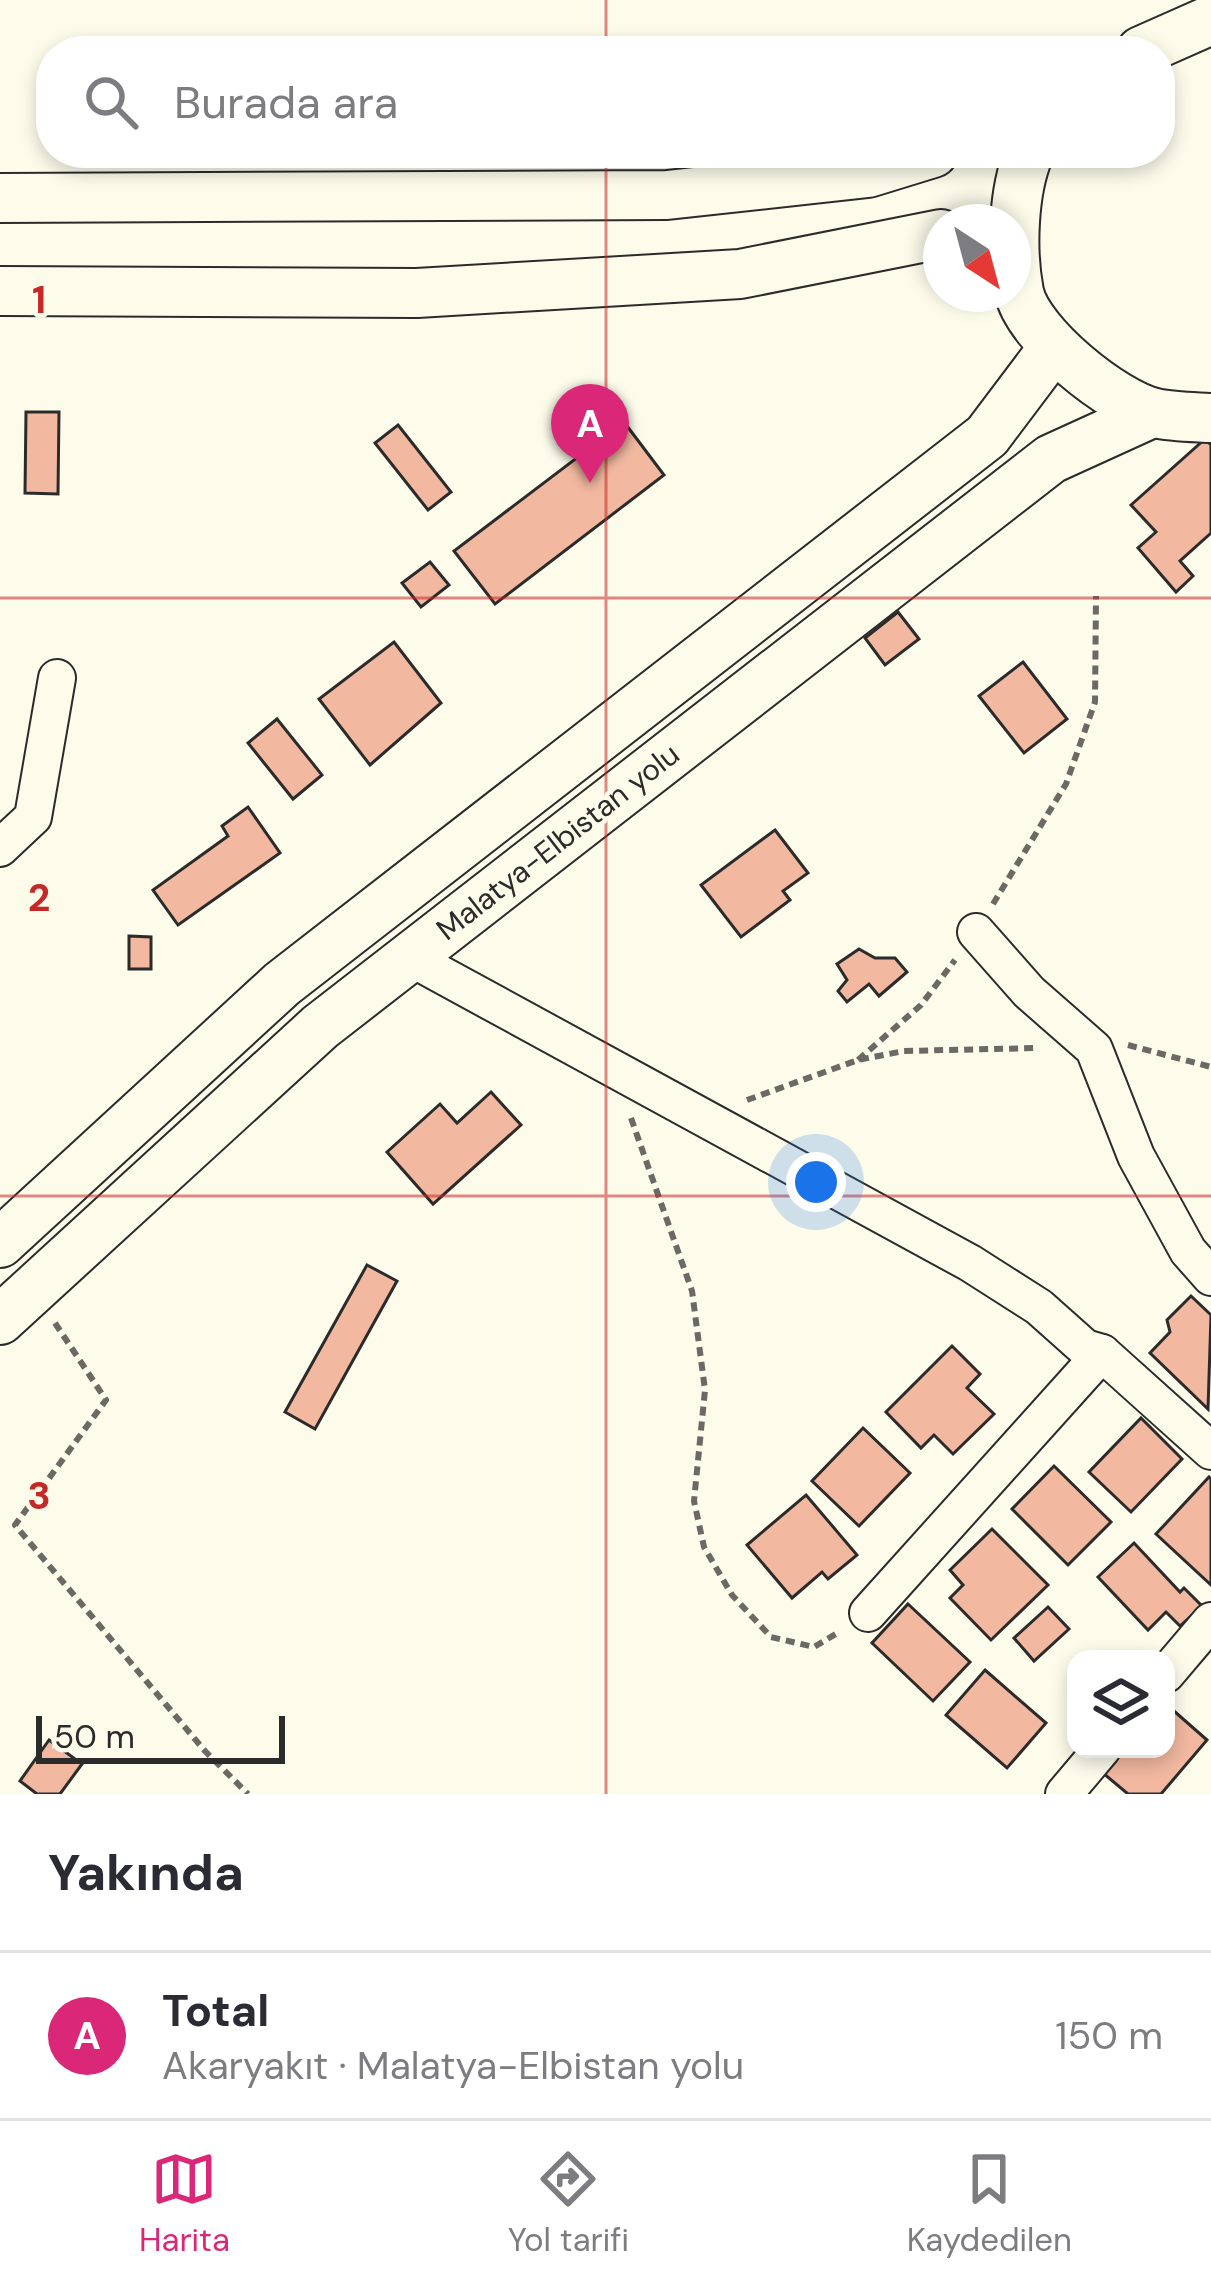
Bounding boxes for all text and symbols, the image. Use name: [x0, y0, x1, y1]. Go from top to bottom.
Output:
search box: [36, 36, 1175, 168]
icon: search: [78, 69, 144, 135]
text: Burada ara: [174, 73, 398, 132]
north arrow: [923, 204, 1031, 312]
text: 1: [32, 274, 46, 325]
pin: A: [551, 384, 629, 483]
street label: Malatya-Elbistan yolu: [428, 735, 687, 949]
text: 2: [28, 872, 50, 923]
your location: [786, 1152, 846, 1212]
text: 3: [27, 1470, 51, 1521]
map controls: [1067, 1650, 1175, 1758]
button: layers: [1067, 1650, 1175, 1758]
scale bar: [36, 1710, 285, 1763]
text: 50 m: [54, 1715, 135, 1758]
text: Yakında: [48, 1839, 244, 1906]
text: Total: [162, 1981, 269, 2040]
text: A: [73, 2010, 101, 2061]
text: 150 m: [1055, 2010, 1163, 2061]
text: Akaryakıt · Malatya-Elbistan yolu: [162, 2040, 744, 2091]
tab: Harita: [139, 2146, 230, 2261]
tab: Yol tarifi: [508, 2146, 629, 2261]
tab: Kaydedilen: [907, 2146, 1072, 2261]

